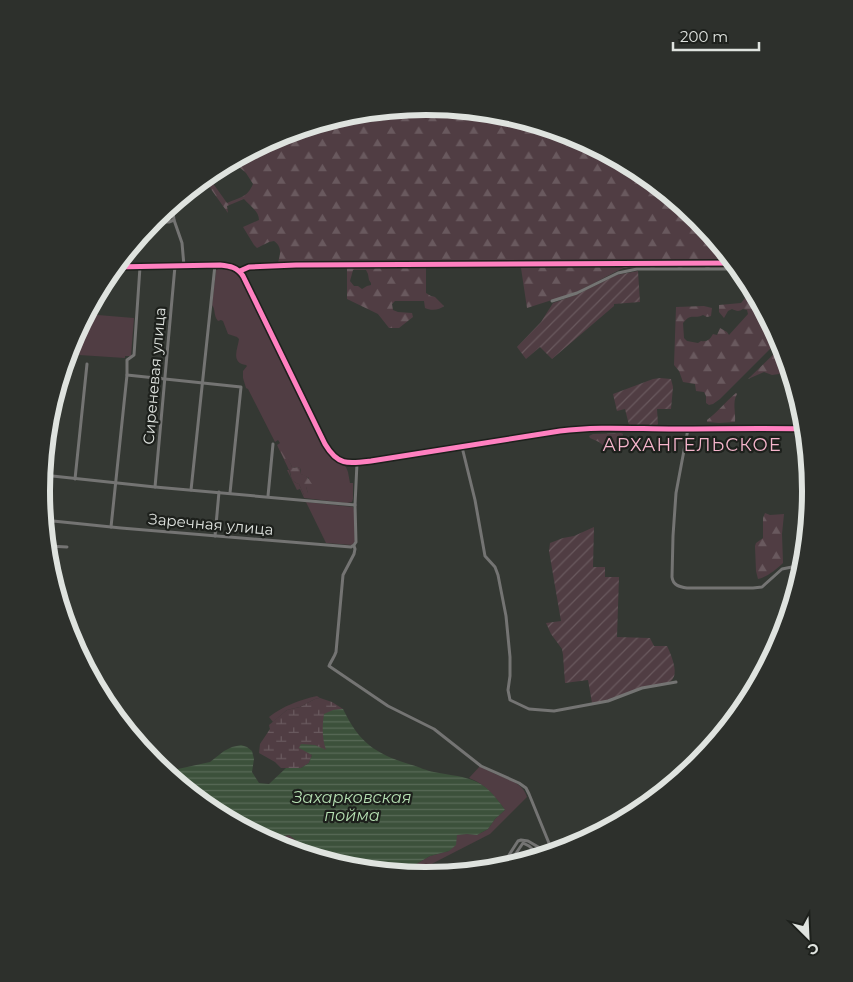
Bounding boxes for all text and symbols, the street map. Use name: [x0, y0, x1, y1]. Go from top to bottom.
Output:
scale bar: [673, 20, 759, 52]
text: 200 m: [680, 27, 728, 46]
street label: Сиреневая улица: [139, 307, 169, 445]
district label: АРХАНГЕЛЬСКОЕ: [602, 434, 782, 456]
street label: Заречная улица: [148, 509, 274, 539]
water label: Захарковская пойма: [291, 788, 412, 825]
north arrow: [783, 912, 833, 962]
text: С: [805, 939, 822, 959]

